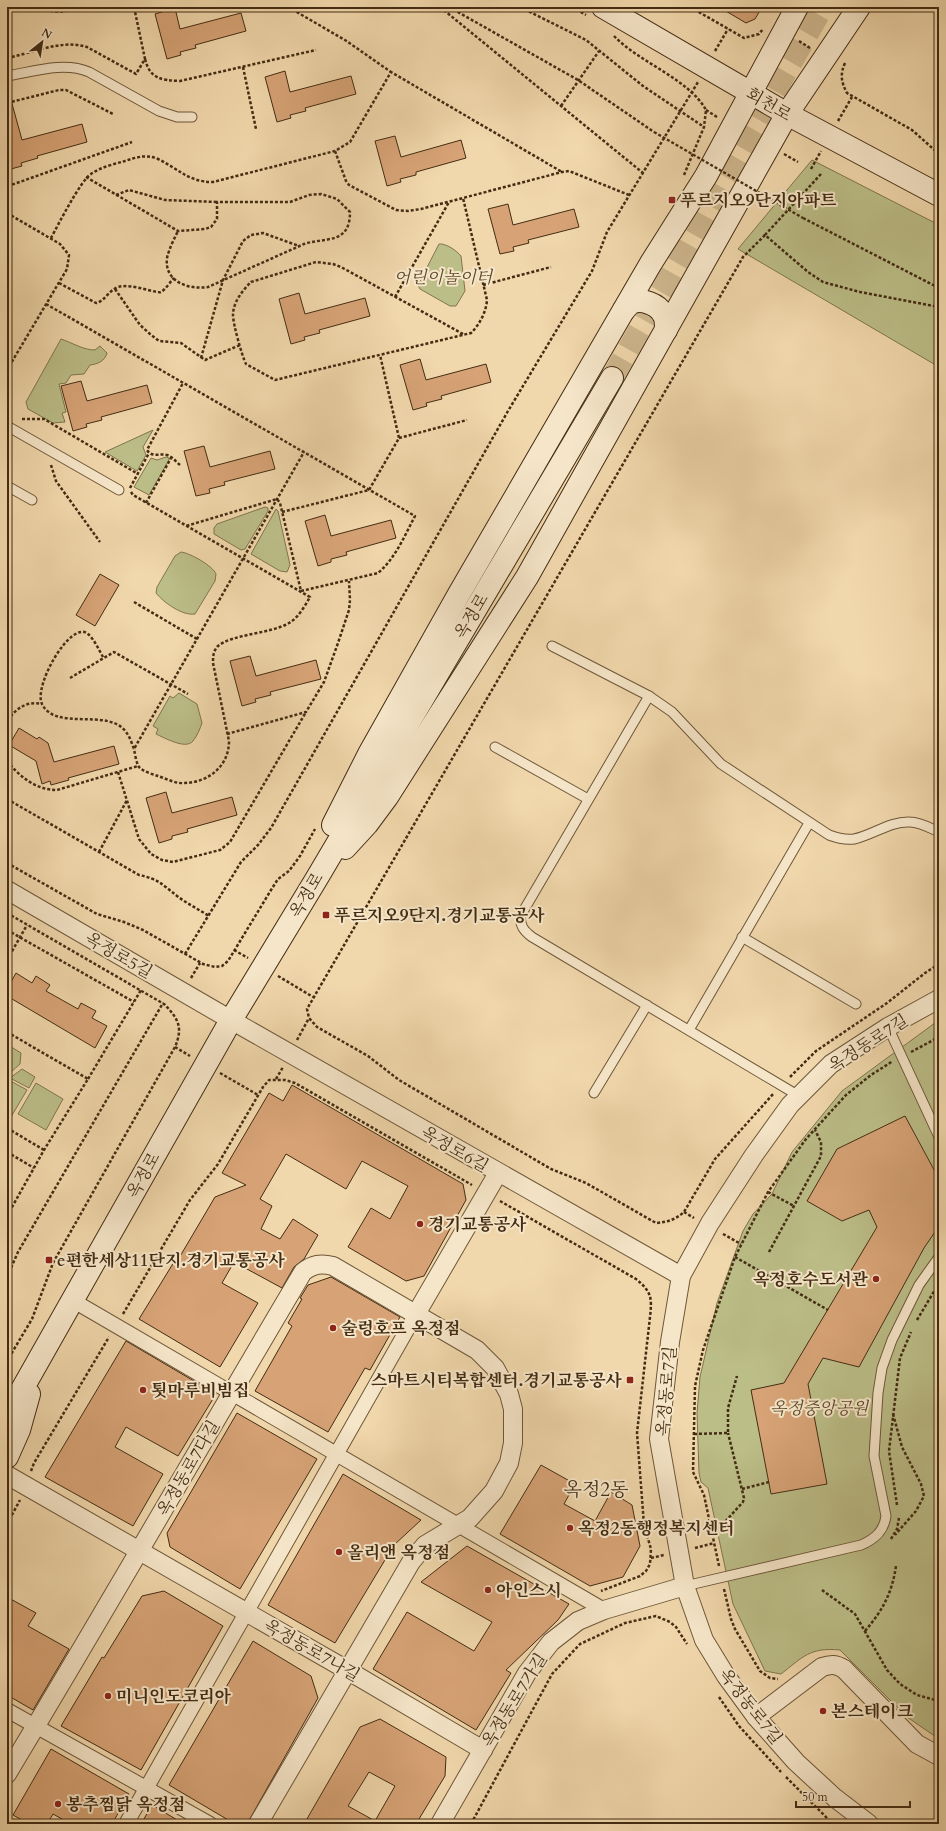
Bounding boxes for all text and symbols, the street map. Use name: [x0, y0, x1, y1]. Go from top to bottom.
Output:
north arrow: [22, 22, 62, 62]
text: N: [39, 25, 55, 43]
street label: 회천로: [742, 82, 796, 127]
place label: 푸르지오9단지아파트: [680, 189, 837, 212]
marker: 푸르지오9단지아파트: [667, 195, 677, 205]
park label: 어린이놀이터: [394, 266, 494, 289]
street label: 옥정로: [449, 589, 494, 643]
street label: 옥정로: [284, 868, 329, 922]
place label: 푸르지오9단지.경기교통공사: [334, 904, 545, 927]
marker: 푸르지오9단지.경기교통공사: [321, 910, 331, 920]
street label: 옥정로5길: [81, 927, 157, 984]
street label: 옥정동로7길: [824, 1009, 913, 1078]
street label: 옥정로6길: [417, 1121, 493, 1178]
street label: 옥정로: [121, 1148, 166, 1202]
place label: 경기교통공사: [428, 1213, 527, 1236]
marker: 경기교통공사: [415, 1219, 425, 1229]
place label: e편한세상11단지.경기교통공사: [57, 1249, 285, 1272]
marker: e편한세상11단지.경기교통공사: [44, 1255, 54, 1265]
place label: 옥정호수도서관: [753, 1268, 869, 1291]
marker: 옥정호수도서관: [871, 1274, 881, 1284]
place label: 술렁호프 옥정점: [341, 1317, 461, 1340]
marker: 술렁호프 옥정점: [328, 1323, 338, 1333]
street label: 옥정동로7길: [651, 1345, 682, 1437]
place label: 스마트시티복합센터.경기교통공사: [371, 1369, 623, 1392]
marker: 스마트시티복합센터.경기교통공사: [625, 1375, 635, 1385]
place label: 툇마루비빔집: [151, 1379, 250, 1402]
marker: 툇마루비빔집: [138, 1385, 148, 1395]
park label: 옥정중앙공원: [770, 1397, 870, 1420]
street label: 옥정동로7다길: [152, 1416, 225, 1520]
district label: 옥정2동: [564, 1477, 629, 1503]
place label: 옥정2동행정복지센터: [578, 1517, 735, 1540]
marker: 옥정2동행정복지센터: [565, 1523, 575, 1533]
place label: 올리앤 옥정점: [347, 1541, 450, 1564]
marker: 올리앤 옥정점: [334, 1547, 344, 1557]
place label: 아인스시: [496, 1579, 562, 1602]
marker: 아인스시: [483, 1585, 493, 1595]
street label: 옥정동로7나길: [260, 1614, 364, 1687]
street label: 옥정동로7가길: [476, 1649, 553, 1752]
street label: 옥정동로7길: [714, 1663, 788, 1749]
place label: 미니인도코리아: [116, 1685, 232, 1708]
marker: 미니인도코리아: [103, 1691, 113, 1701]
place label: 본스테이크: [831, 1700, 914, 1723]
marker: 본스테이크: [818, 1706, 828, 1716]
scale bar: [796, 1783, 910, 1809]
text: 50 m: [802, 1789, 829, 1805]
place label: 봉추찜닭 옥정점: [66, 1793, 186, 1816]
marker: 봉추찜닭 옥정점: [53, 1799, 63, 1809]

